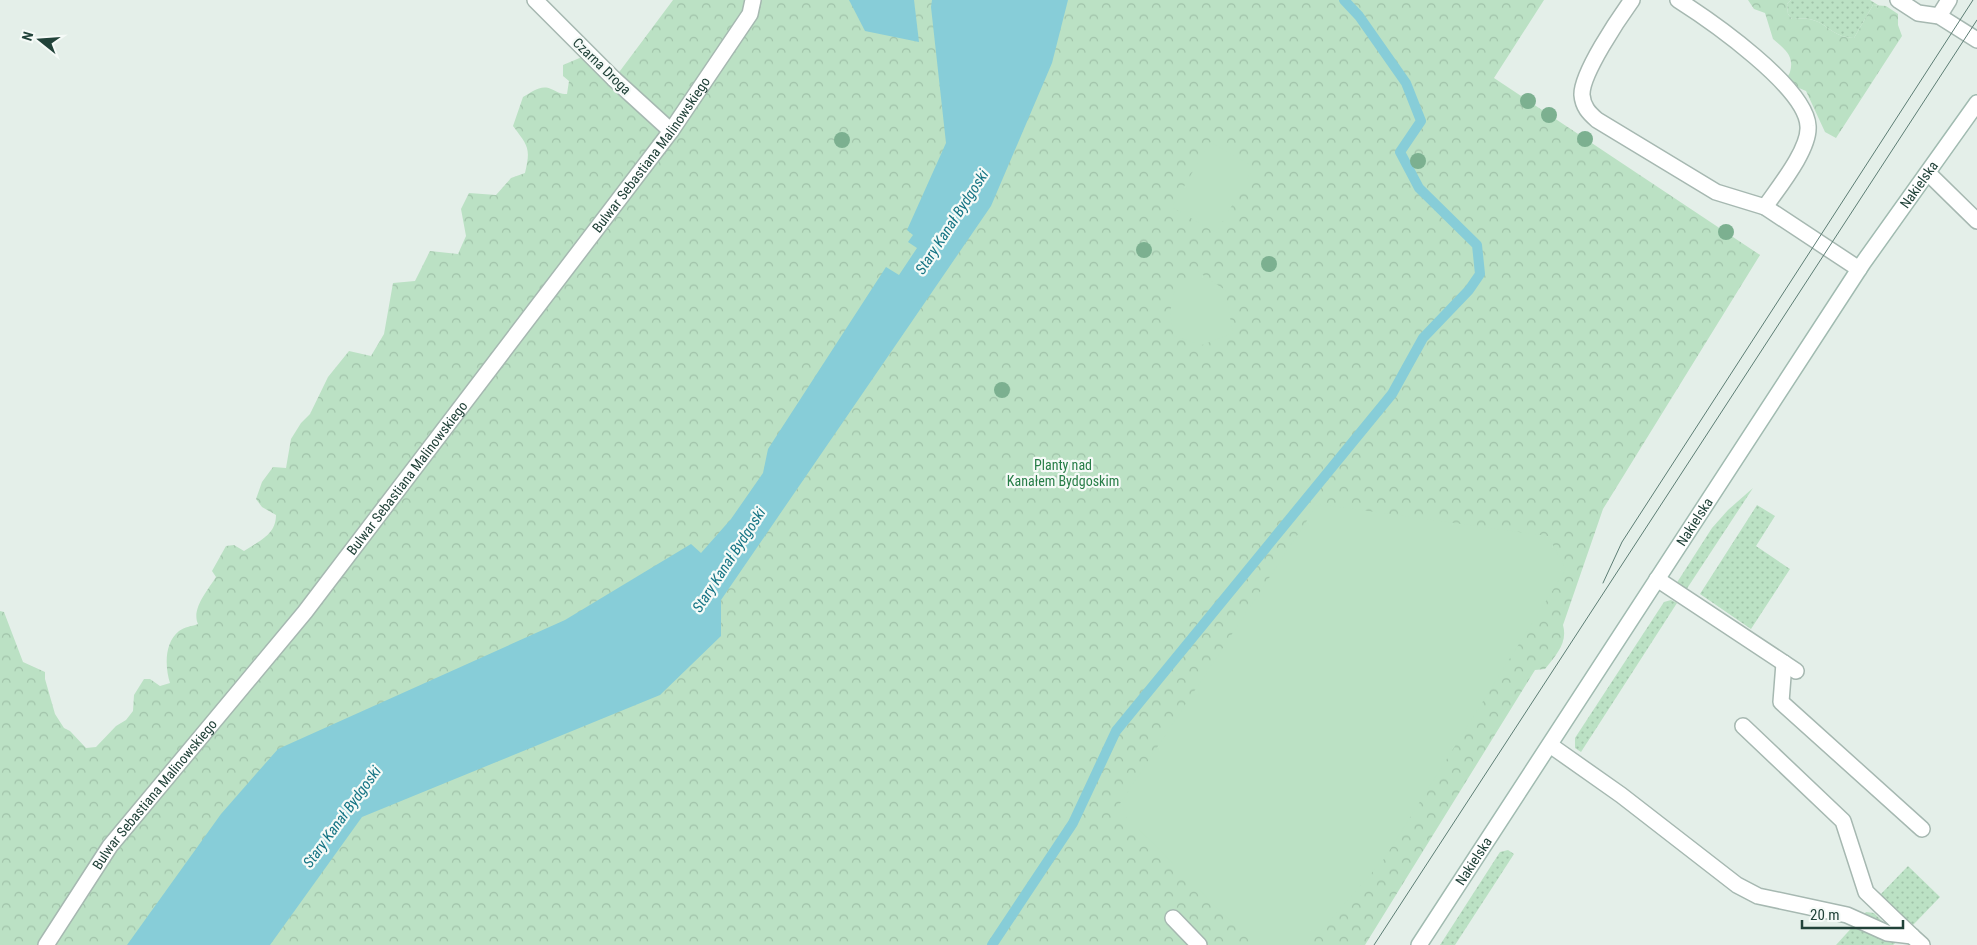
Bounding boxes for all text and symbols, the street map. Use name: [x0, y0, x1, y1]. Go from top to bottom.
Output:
north arrow: [15, 15, 65, 65]
text: N: [19, 30, 36, 43]
street label: Czarna Droga: [570, 34, 634, 98]
street label: Bulwar Sebastiana Malinowskiego: [589, 74, 713, 236]
street label: Nakielska: [1897, 158, 1941, 211]
water label: Stary Kanał Bydgoski: [912, 166, 993, 278]
street label: Bulwar Sebastiana Malinowskiego: [344, 398, 471, 558]
park label: Planty nad Kanałem Bydgoskim: [1007, 457, 1119, 489]
street label: Nakielska: [1673, 495, 1716, 549]
water label: Stary Kanał Bydgoski: [689, 504, 770, 616]
street label: Bulwar Sebastiana Malinowskiego: [89, 716, 220, 872]
water label: Stary Kanał Bydgoski: [299, 762, 385, 871]
street label: Nakielska: [1452, 834, 1495, 888]
scale bar: [1802, 898, 1903, 930]
text: 20 m: [1810, 906, 1840, 924]

